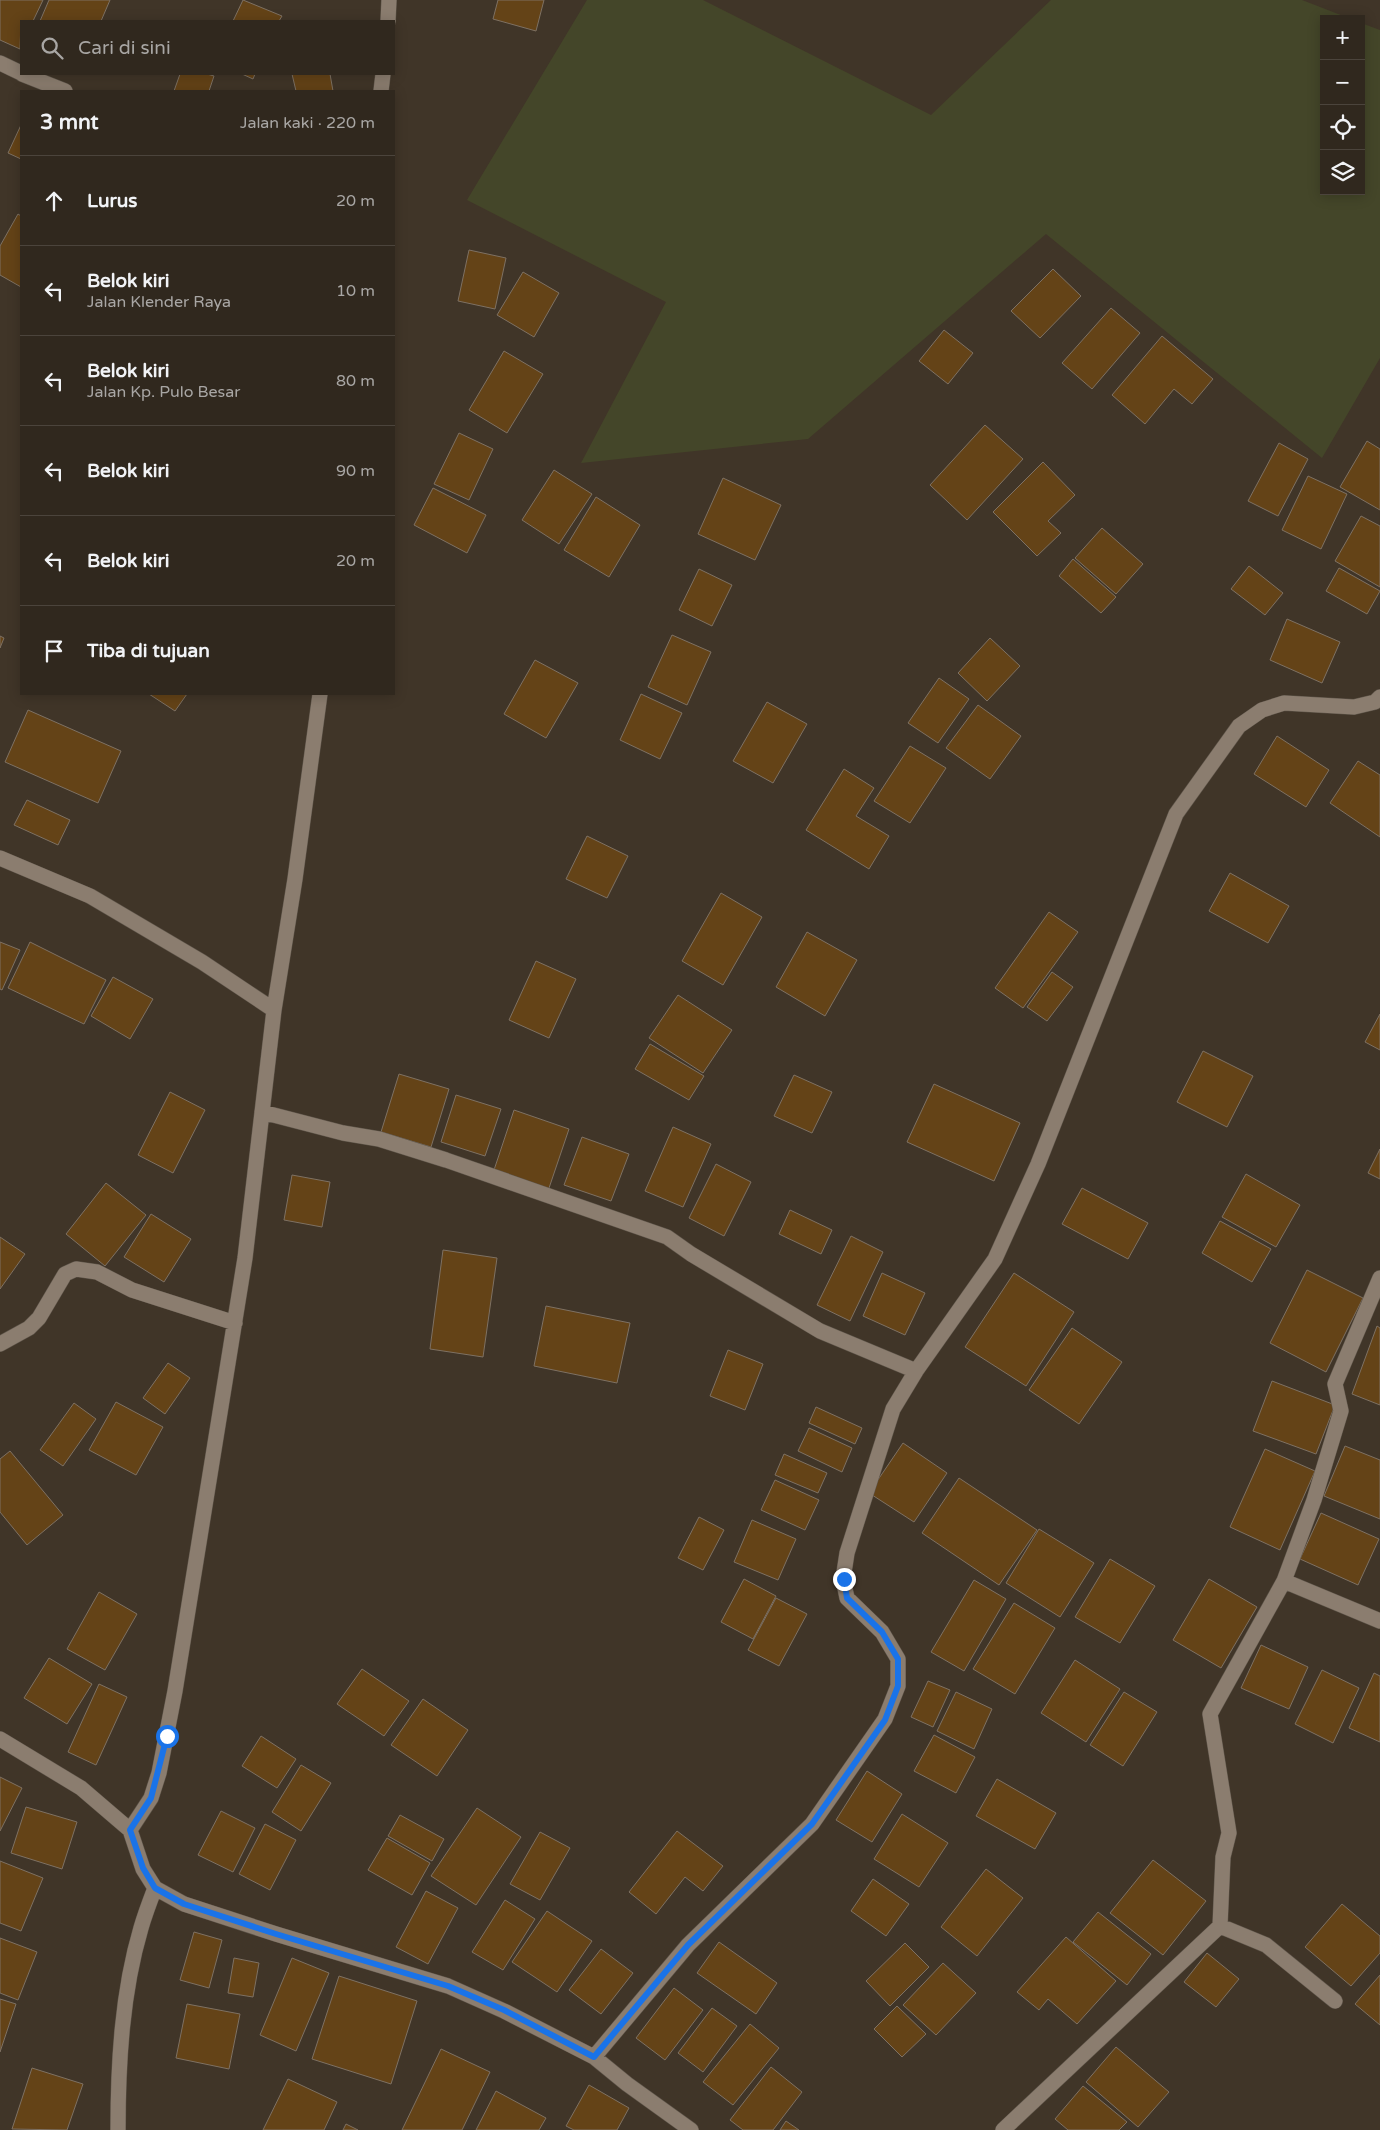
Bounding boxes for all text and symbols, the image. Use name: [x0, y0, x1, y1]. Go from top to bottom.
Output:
map controls: [1320, 15, 1365, 195]
button: +: [1320, 15, 1365, 60]
search box: [20, 20, 395, 75]
icon: search: [38, 34, 66, 62]
text: Cari di sini: [78, 37, 171, 59]
button: −: [1320, 60, 1365, 105]
button: locate: [1320, 105, 1365, 150]
text: 3 mnt: [40, 110, 99, 135]
text: Jalan kaki · 220 m: [240, 113, 375, 133]
button: layers: [1320, 150, 1365, 195]
icon: ahead: [40, 187, 68, 215]
text: Lurus: [87, 190, 137, 212]
text: 20 m: [336, 191, 375, 211]
text: Belok kiri: [87, 270, 170, 292]
icon: left: [40, 277, 68, 305]
text: 10 m: [336, 281, 375, 301]
text: Jalan Klender Raya: [87, 292, 231, 312]
text: Belok kiri: [87, 360, 170, 382]
icon: left: [40, 367, 68, 395]
text: 80 m: [336, 371, 375, 391]
text: Jalan Kp. Pulo Besar: [87, 382, 240, 402]
icon: left: [40, 457, 68, 485]
text: Belok kiri: [87, 460, 170, 482]
text: 90 m: [336, 461, 375, 481]
icon: left: [40, 547, 68, 575]
text: Belok kiri: [87, 550, 170, 572]
text: 20 m: [336, 551, 375, 571]
icon: arrive: [40, 637, 68, 665]
text: Tiba di tujuan: [87, 640, 210, 662]
route end: [833, 1568, 856, 1591]
route start: [156, 1725, 179, 1748]

